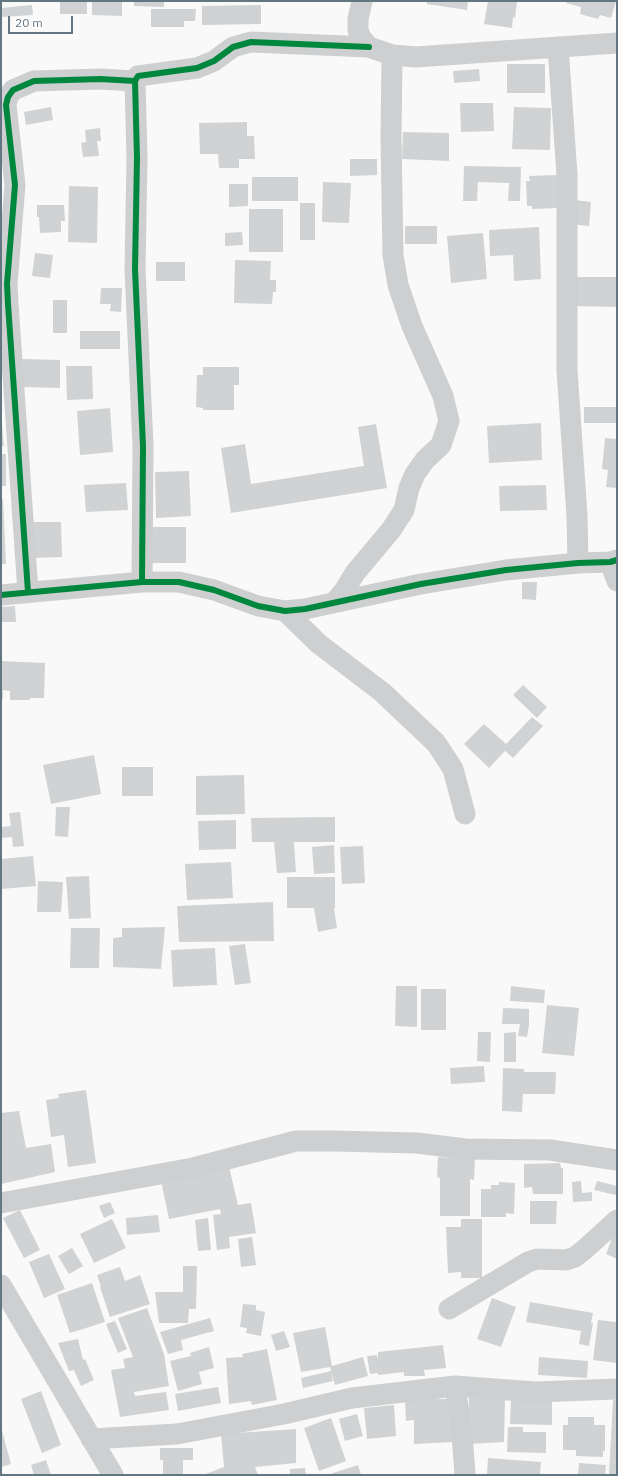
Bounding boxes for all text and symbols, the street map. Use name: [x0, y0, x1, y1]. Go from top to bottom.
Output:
scale bar: [10, 8, 75, 34]
text: 20 m: [15, 15, 43, 30]

